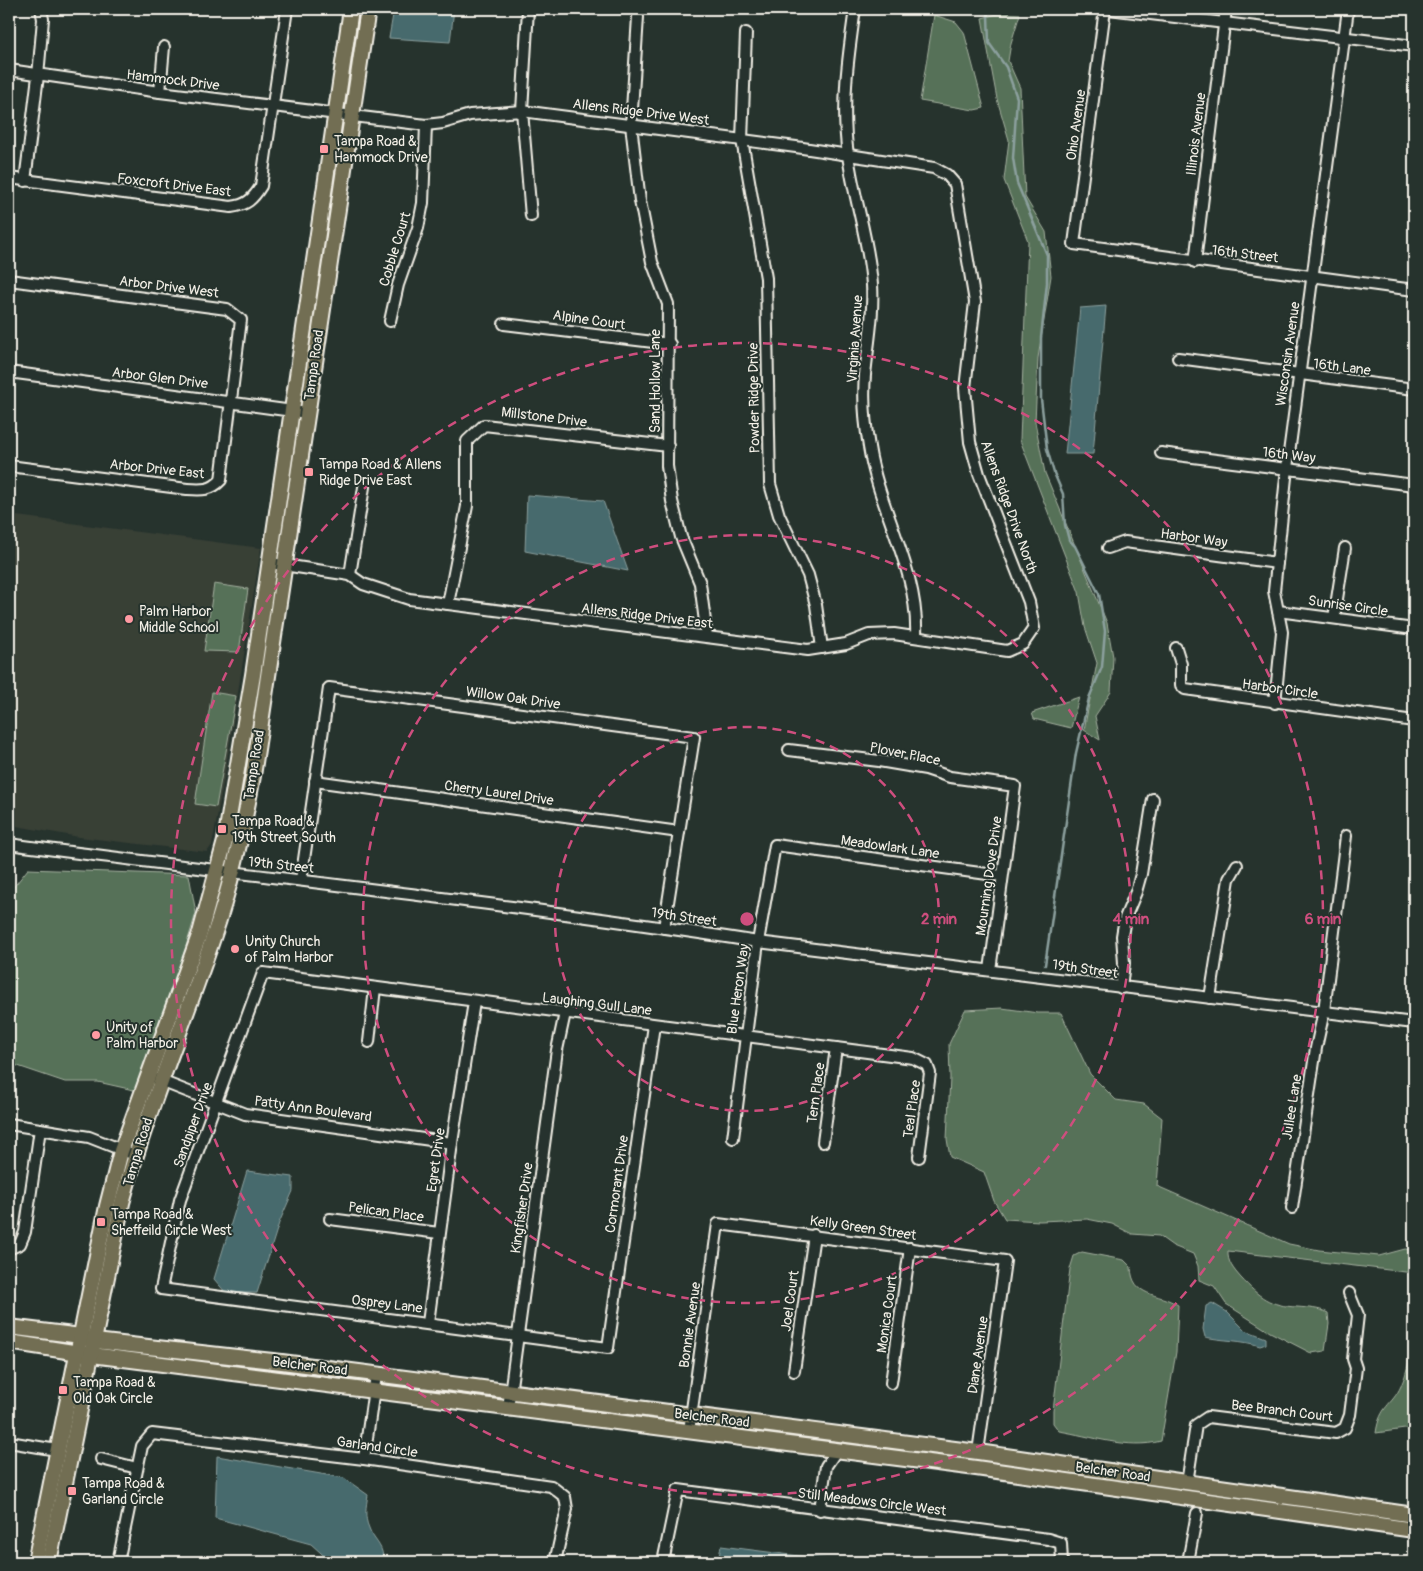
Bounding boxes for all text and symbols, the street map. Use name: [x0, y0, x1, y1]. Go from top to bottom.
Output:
street label: Hammock Drive: [125, 66, 221, 94]
street label: Ohio Avenue: [1063, 88, 1089, 162]
street label: Illinois Avenue: [1182, 91, 1210, 176]
street label: Allens Ridge Drive West: [572, 95, 711, 129]
place label: Tampa Road & Hammock Drive: [334, 133, 428, 166]
marker: Tampa Road & Hammock Drive: [318, 143, 330, 155]
street label: Foxcroft Drive East: [116, 170, 232, 200]
street label: Cobble Court: [376, 209, 414, 288]
street label: 16th Street: [1211, 241, 1280, 267]
street label: Arbor Drive West: [118, 272, 220, 302]
street label: Virginia Avenue: [843, 294, 867, 384]
street label: Wisconsin Avenue: [1272, 301, 1304, 407]
street label: Alpine Court: [552, 306, 627, 334]
street label: Tampa Road: [301, 329, 327, 401]
street label: Sand Hollow Lane: [647, 329, 664, 433]
street label: Powder Ridge Drive: [745, 342, 763, 454]
street label: 16th Lane: [1312, 355, 1372, 379]
street label: Arbor Glen Drive: [111, 364, 209, 392]
street label: Millstone Drive: [500, 403, 588, 431]
street label: Allens Ridge Drive North: [977, 438, 1041, 576]
street label: 16th Way: [1262, 443, 1317, 467]
street label: Arbor Drive East: [109, 456, 206, 482]
place label: Tampa Road & Allens Ridge Drive East: [319, 456, 442, 489]
marker: Tampa Road & Allens Ridge Drive East: [303, 466, 315, 478]
street label: Harbor Way: [1160, 525, 1228, 551]
street label: Sunrise Circle: [1307, 592, 1389, 620]
street label: Allens Ridge Drive East: [580, 600, 714, 633]
place label: Palm Harbor Middle School: [139, 603, 219, 636]
marker: Palm Harbor Middle School: [123, 613, 135, 625]
street label: Harbor Circle: [1241, 675, 1319, 703]
street label: Willow Oak Drive: [465, 683, 561, 713]
street label: Tampa Road: [240, 728, 268, 801]
street label: Plover Place: [868, 739, 942, 769]
street label: Cherry Laurel Drive: [443, 777, 555, 809]
place label: Tampa Road & 19th Street South: [232, 813, 336, 846]
street label: Mourning Dove Drive: [972, 815, 1006, 937]
marker: Tampa Road & 19th Street South: [216, 823, 228, 835]
street label: Meadowlark Lane: [840, 832, 941, 862]
street label: 19th Street: [247, 853, 315, 877]
street label: 19th Street: [650, 904, 718, 930]
centre of rings: [738, 910, 756, 928]
text: 2 min: [921, 910, 957, 929]
text: 4 min: [1113, 910, 1150, 929]
text: 6 min: [1305, 910, 1342, 929]
place label: Unity Church of Palm Harbor: [245, 933, 333, 966]
marker: Unity Church of Palm Harbor: [229, 943, 241, 955]
street label: Blue Heron Way: [723, 943, 753, 1035]
street label: 19th Street: [1051, 956, 1119, 982]
street label: Laughing Gull Lane: [541, 989, 653, 1019]
place label: Unity of Palm Harbor: [106, 1019, 178, 1052]
marker: Unity of Palm Harbor: [90, 1029, 102, 1041]
street label: Tern Place: [803, 1061, 829, 1125]
street label: Jullee Lane: [1278, 1073, 1306, 1141]
street label: Teal Place: [900, 1079, 924, 1139]
street label: Sandpiper Drive: [170, 1080, 216, 1170]
street label: Patty Ann Boulevard: [253, 1092, 373, 1126]
street label: Tampa Road: [119, 1115, 157, 1188]
street label: Egret Drive: [423, 1127, 449, 1193]
street label: Cormorant Drive: [602, 1134, 632, 1234]
street label: Kingfisher Drive: [507, 1161, 537, 1255]
street label: Pelican Place: [347, 1198, 425, 1226]
place label: Tampa Road & Sheffeild Circle West: [111, 1206, 232, 1239]
street label: Kelly Green Street: [809, 1212, 918, 1244]
marker: Tampa Road & Sheffeild Circle West: [95, 1216, 107, 1228]
street label: Joel Court: [777, 1269, 803, 1333]
street label: Monica Court: [873, 1274, 901, 1354]
street label: Bonnie Avenue: [676, 1281, 704, 1369]
street label: Osprey Lane: [351, 1291, 423, 1317]
street label: Diane Avenue: [964, 1315, 992, 1395]
street label: Belcher Road: [271, 1353, 349, 1379]
place label: Tampa Road & Old Oak Circle: [73, 1374, 156, 1407]
marker: Tampa Road & Old Oak Circle: [57, 1384, 69, 1396]
street label: Bee Branch Court: [1230, 1396, 1334, 1426]
street label: Belcher Road: [673, 1405, 751, 1431]
street label: Garland Circle: [335, 1433, 419, 1461]
street label: Belcher Road: [1074, 1458, 1152, 1486]
place label: Tampa Road & Garland Circle: [82, 1475, 165, 1508]
street label: Still Meadows Circle West: [797, 1484, 948, 1520]
marker: Tampa Road & Garland Circle: [66, 1485, 78, 1497]

